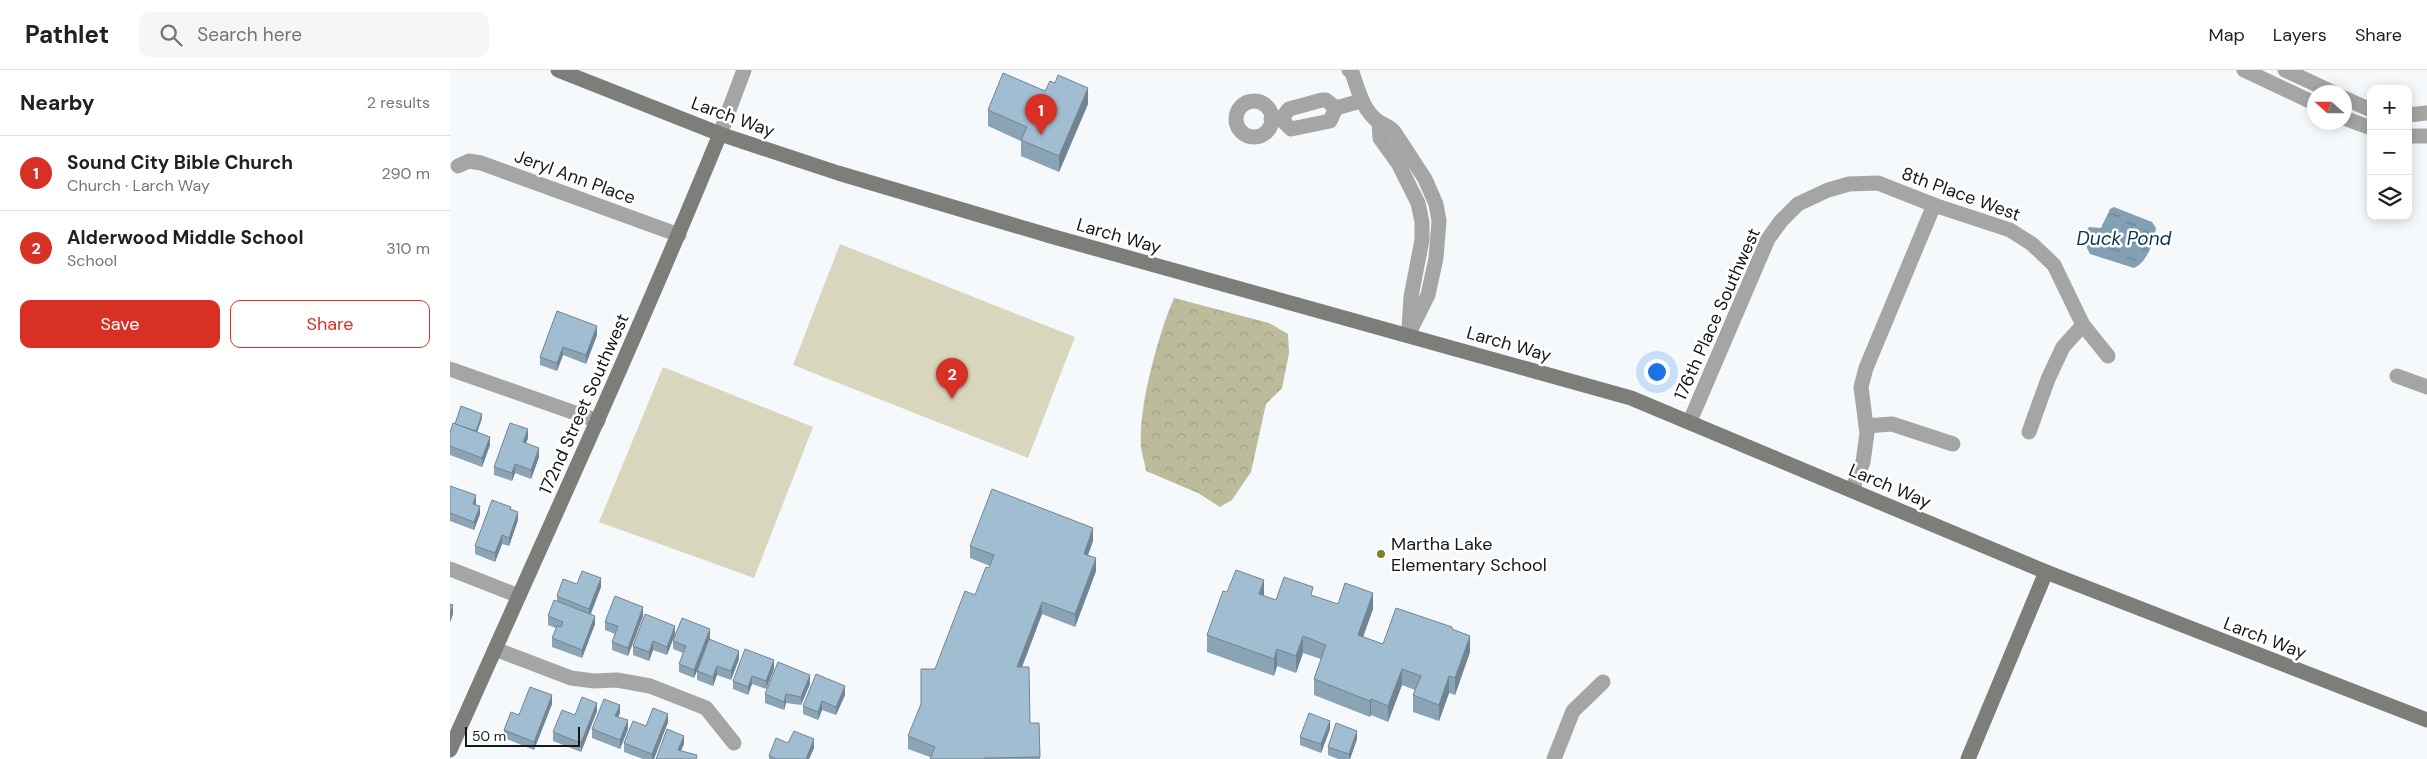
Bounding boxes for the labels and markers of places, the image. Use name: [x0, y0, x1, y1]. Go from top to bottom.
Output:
pin: 1: [1025, 94, 1057, 135]
pin: 2: [936, 358, 968, 399]
place label: Martha Lake Elementary School: [1391, 532, 1547, 577]
marker: Martha Lake Elementary School: [1375, 548, 1387, 560]

